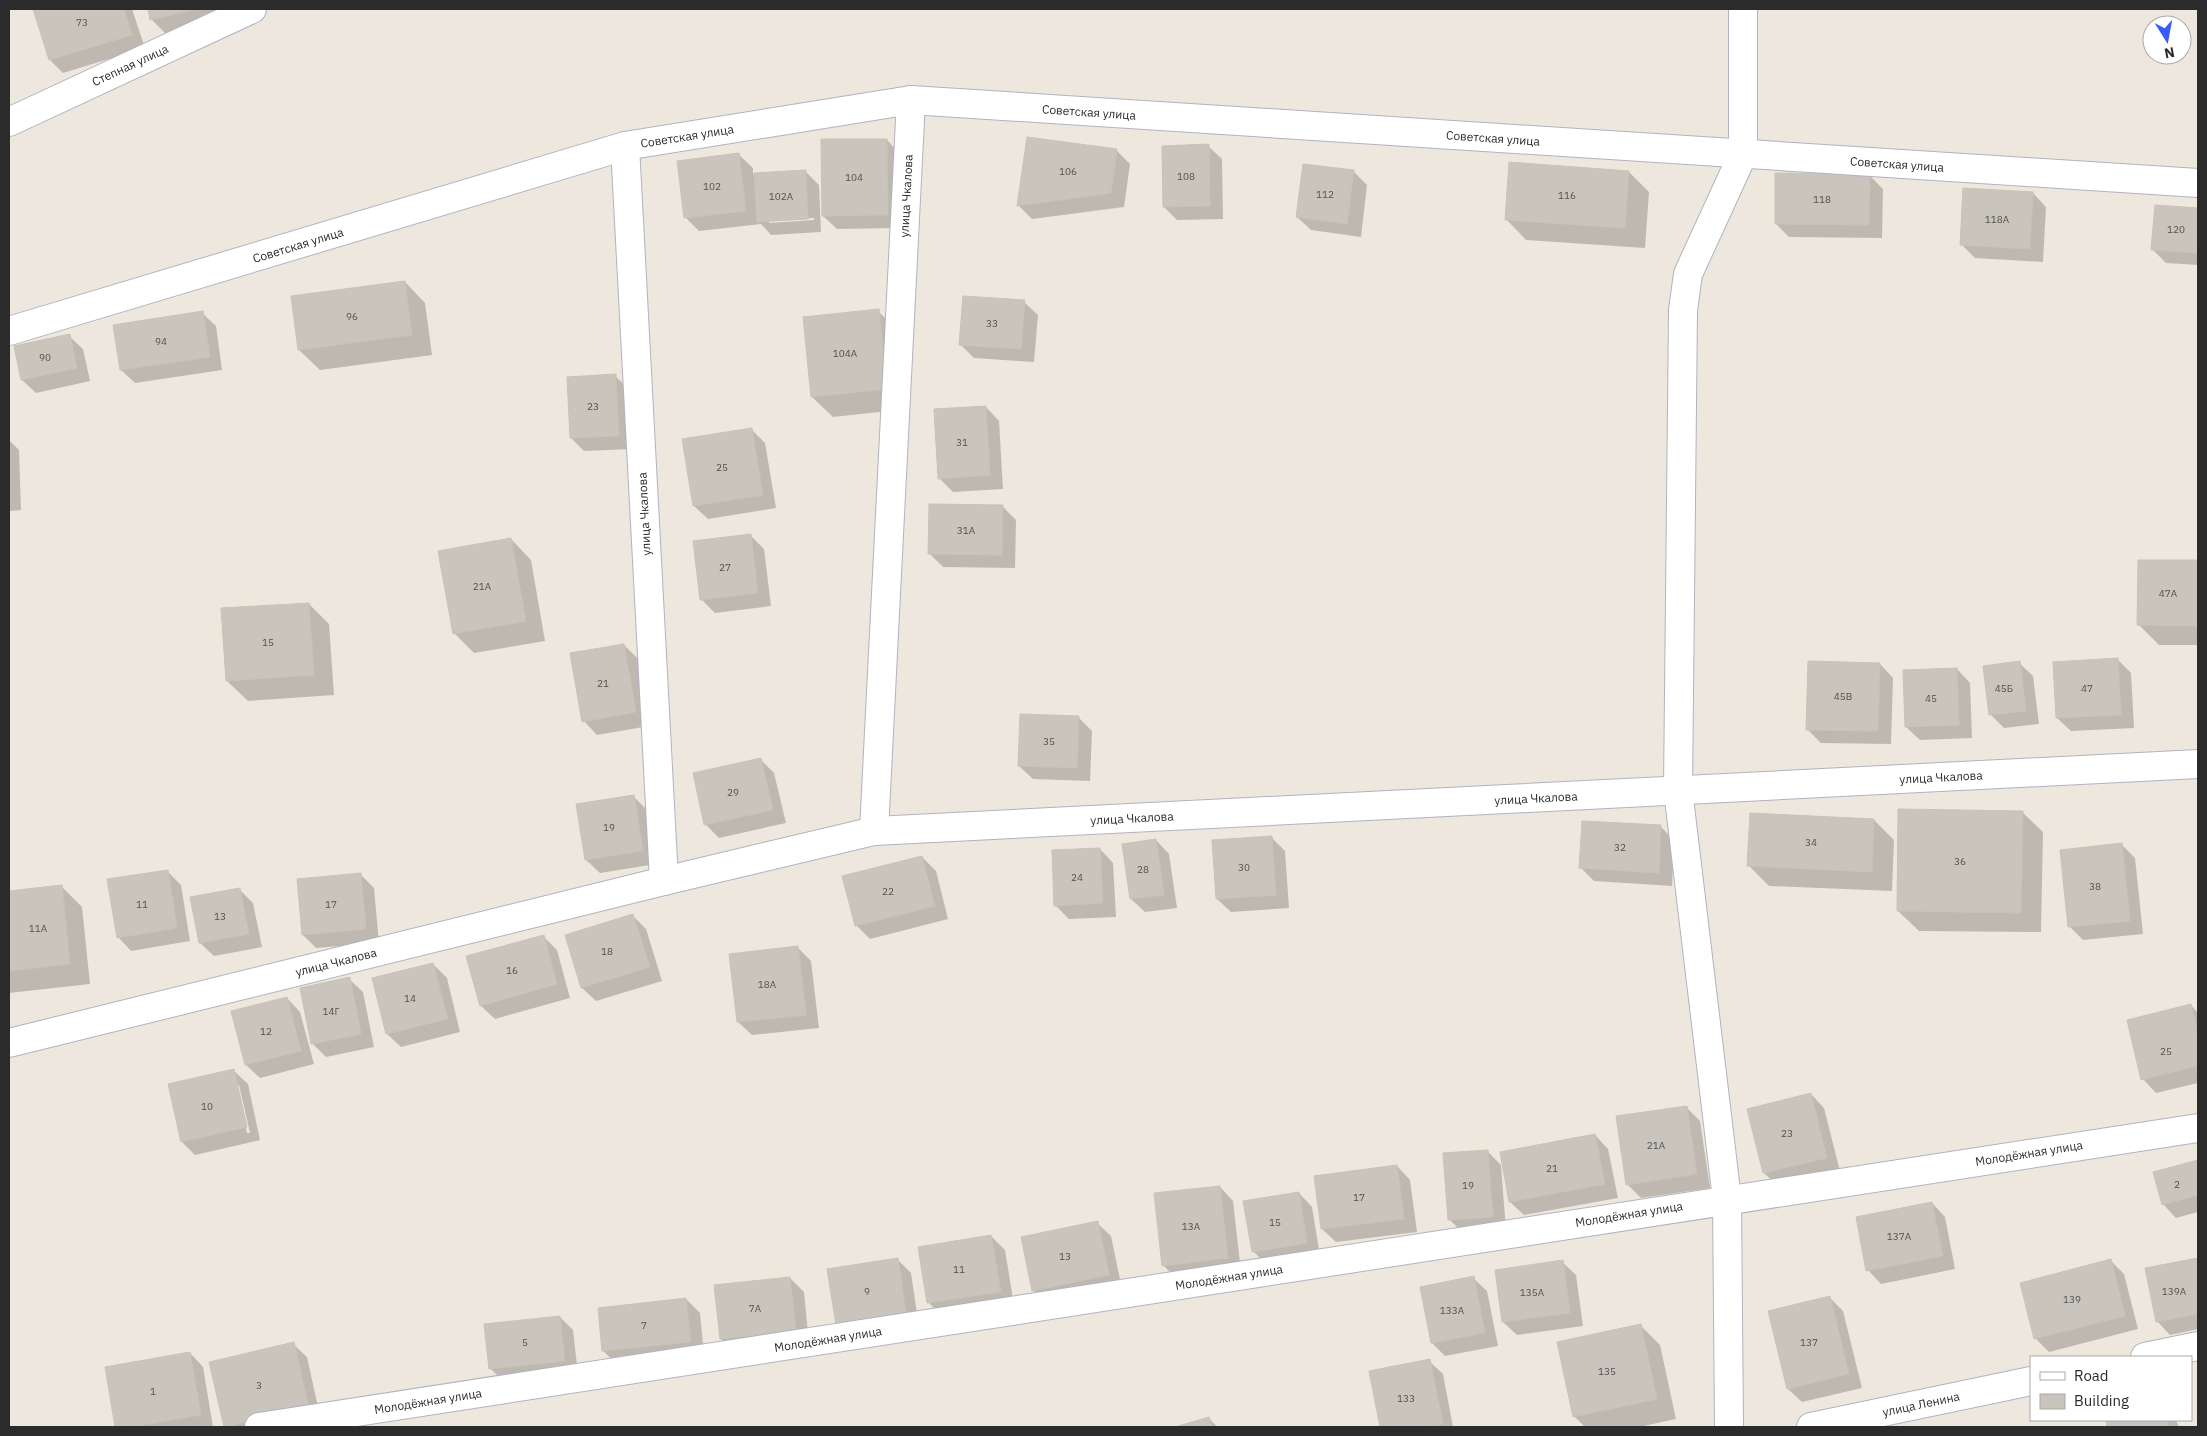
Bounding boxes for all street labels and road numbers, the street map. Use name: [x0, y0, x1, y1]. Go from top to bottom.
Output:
street label: Степная улица: [89, 41, 171, 89]
street label: Советская улица: [1041, 101, 1137, 123]
street label: Советская улица: [639, 121, 735, 151]
street label: Советская улица: [1445, 127, 1541, 149]
street label: улица Чкалова: [896, 153, 916, 238]
street label: Советская улица: [1849, 153, 1945, 175]
street label: Советская улица: [251, 224, 346, 266]
street label: улица Чкалова: [634, 471, 654, 556]
street label: улица Чкалова: [1899, 767, 1984, 787]
street label: улица Чкалова: [1494, 788, 1579, 808]
street label: улица Чкалова: [1090, 808, 1175, 828]
street label: улица Чкалова: [294, 944, 379, 979]
street label: Молодёжная улица: [1974, 1137, 2084, 1169]
street label: Молодёжная улица: [1574, 1198, 1684, 1230]
street label: Молодёжная улица: [1174, 1261, 1284, 1293]
street label: Молодёжная улица: [773, 1323, 883, 1355]
street label: Молодёжная улица: [373, 1385, 483, 1417]
street label: улица Ленина: [1881, 1388, 1961, 1419]

